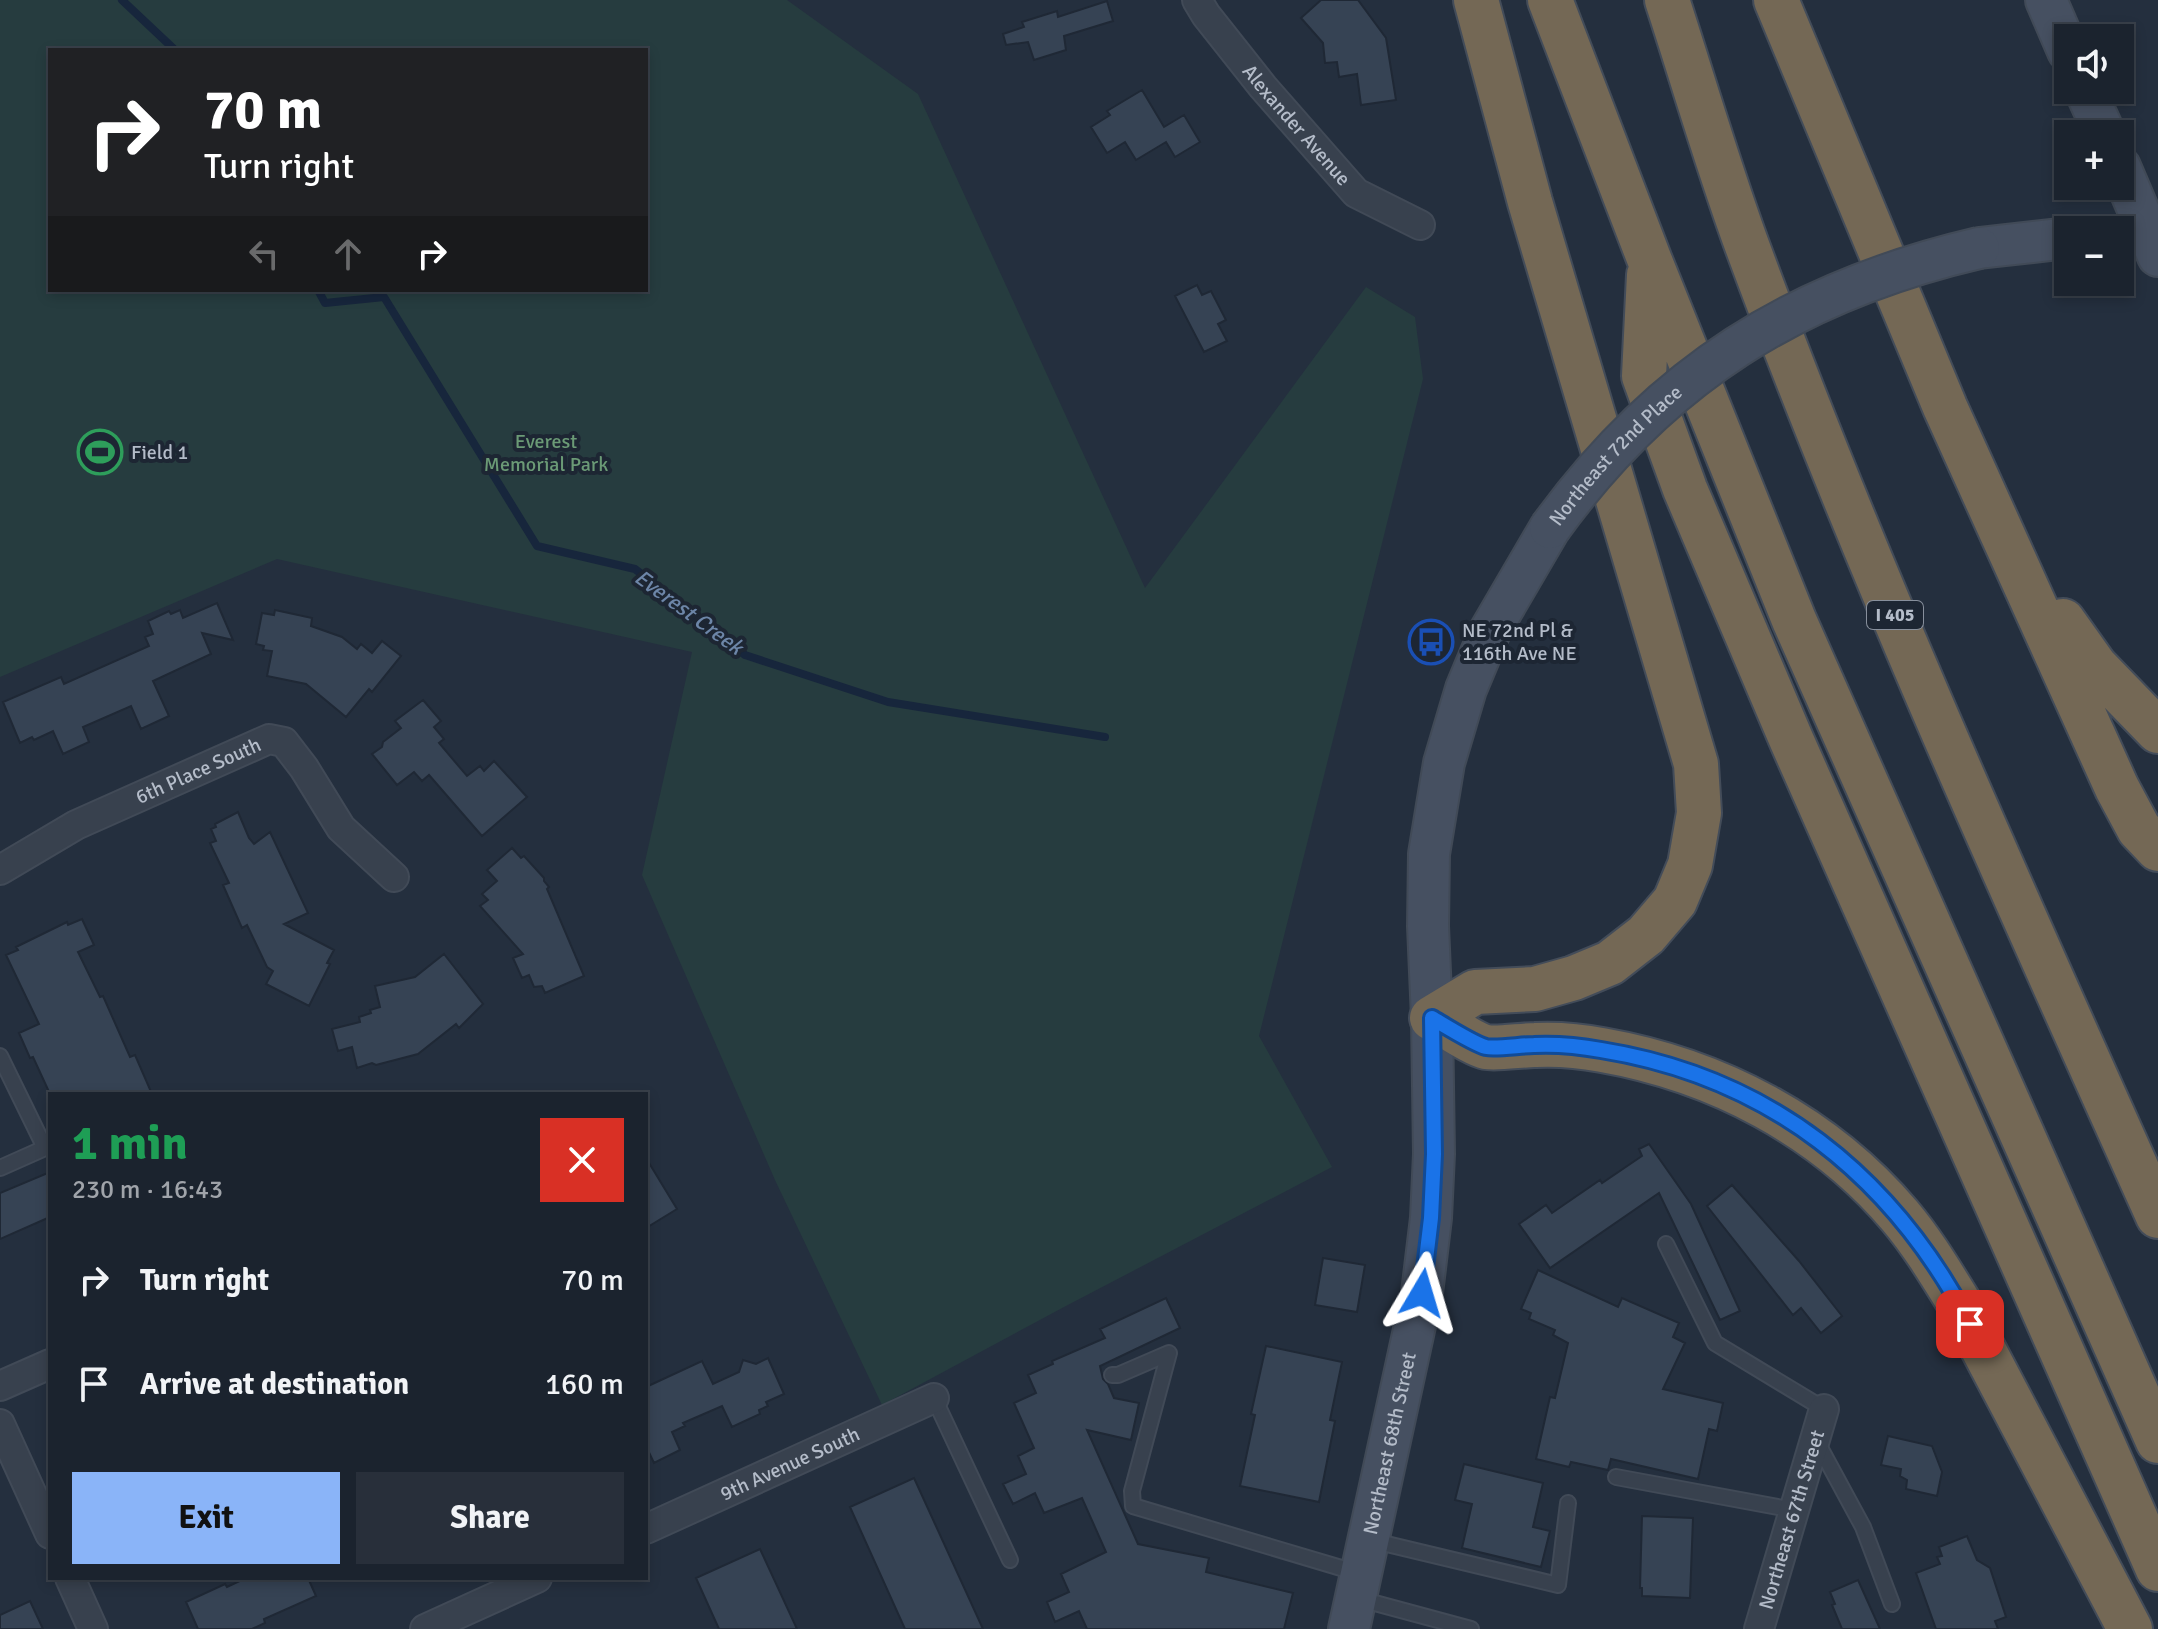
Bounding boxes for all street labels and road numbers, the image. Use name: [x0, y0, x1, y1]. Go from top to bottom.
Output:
street label: Alexander Avenue: [1237, 59, 1356, 191]
street label: Northeast 72nd Place: [1544, 379, 1687, 531]
road number: I 405: [1867, 601, 1923, 629]
street label: 6th Place South: [132, 732, 265, 809]
street label: Northeast 68th Street: [1357, 1350, 1421, 1537]
street label: 9th Avenue South: [716, 1421, 863, 1506]
street label: Northeast 67th Street: [1753, 1427, 1830, 1612]

